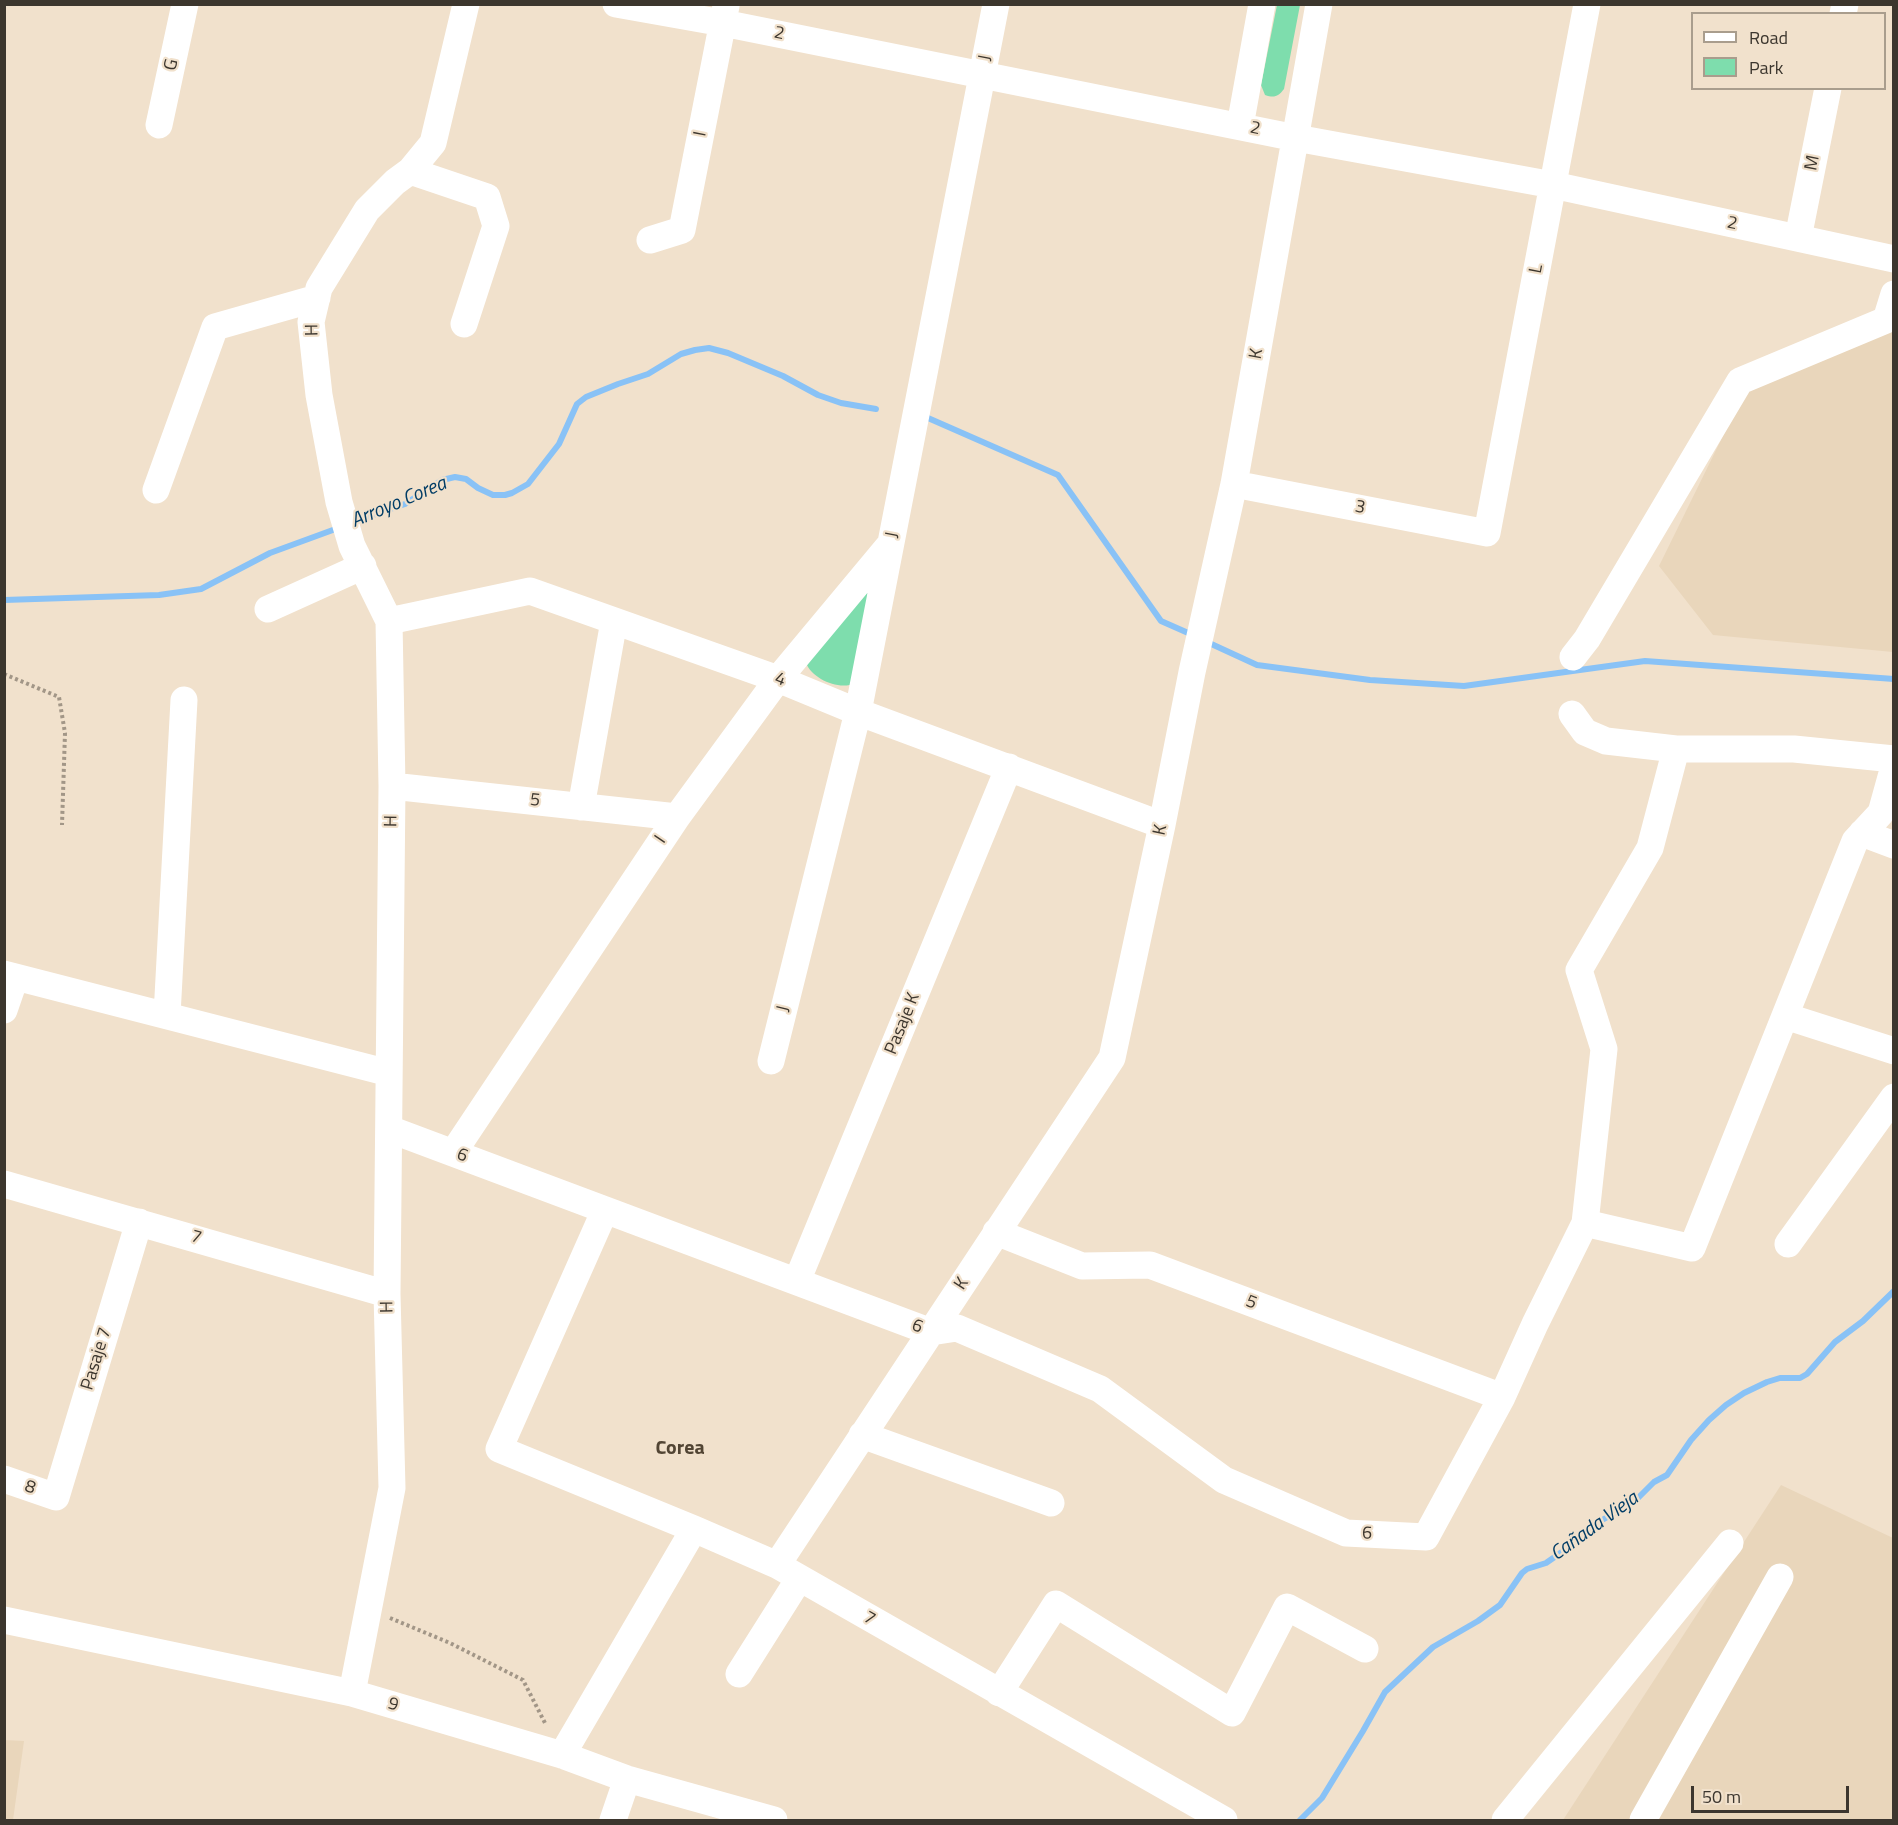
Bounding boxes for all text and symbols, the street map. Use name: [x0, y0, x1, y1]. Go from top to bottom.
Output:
legend: [1691, 12, 1886, 90]
street label: 2: [772, 22, 786, 46]
text: Road: [1749, 24, 1788, 51]
street label: J: [975, 53, 997, 63]
text: Park: [1749, 54, 1783, 81]
street label: G: [160, 57, 184, 73]
street label: 2: [1248, 117, 1262, 141]
street label: I: [690, 130, 712, 138]
street label: M: [1801, 154, 1825, 172]
street label: 2: [1725, 212, 1739, 236]
street label: L: [1526, 263, 1548, 275]
street label: H: [302, 324, 324, 336]
street label: K: [1245, 347, 1269, 361]
water label: Arroyo Corea: [348, 472, 450, 534]
street label: 3: [1353, 496, 1367, 520]
street label: J: [882, 530, 904, 540]
street label: 4: [771, 668, 789, 692]
street label: 5: [529, 790, 541, 812]
street label: H: [381, 815, 403, 827]
street label: K: [1149, 823, 1173, 837]
street label: I: [651, 832, 671, 848]
street label: Pasaje K: [881, 990, 925, 1058]
street label: J: [773, 1004, 795, 1014]
street label: 6: [453, 1144, 471, 1168]
street label: 7: [188, 1226, 204, 1250]
street label: K: [950, 1274, 974, 1294]
street label: 5: [1242, 1291, 1260, 1315]
street label: H: [377, 1301, 399, 1313]
street label: 6: [908, 1315, 926, 1339]
street label: Pasaje 7: [77, 1325, 117, 1393]
district label: Corea: [655, 1437, 705, 1461]
street label: 8: [22, 1476, 38, 1500]
water label: Cañada Vieja: [1546, 1487, 1644, 1567]
street label: 6: [1361, 1523, 1373, 1545]
street label: 7: [859, 1607, 879, 1631]
street label: 9: [385, 1693, 401, 1717]
scale bar: [1694, 1774, 1852, 1812]
text: 50 m: [1702, 1783, 1741, 1810]

